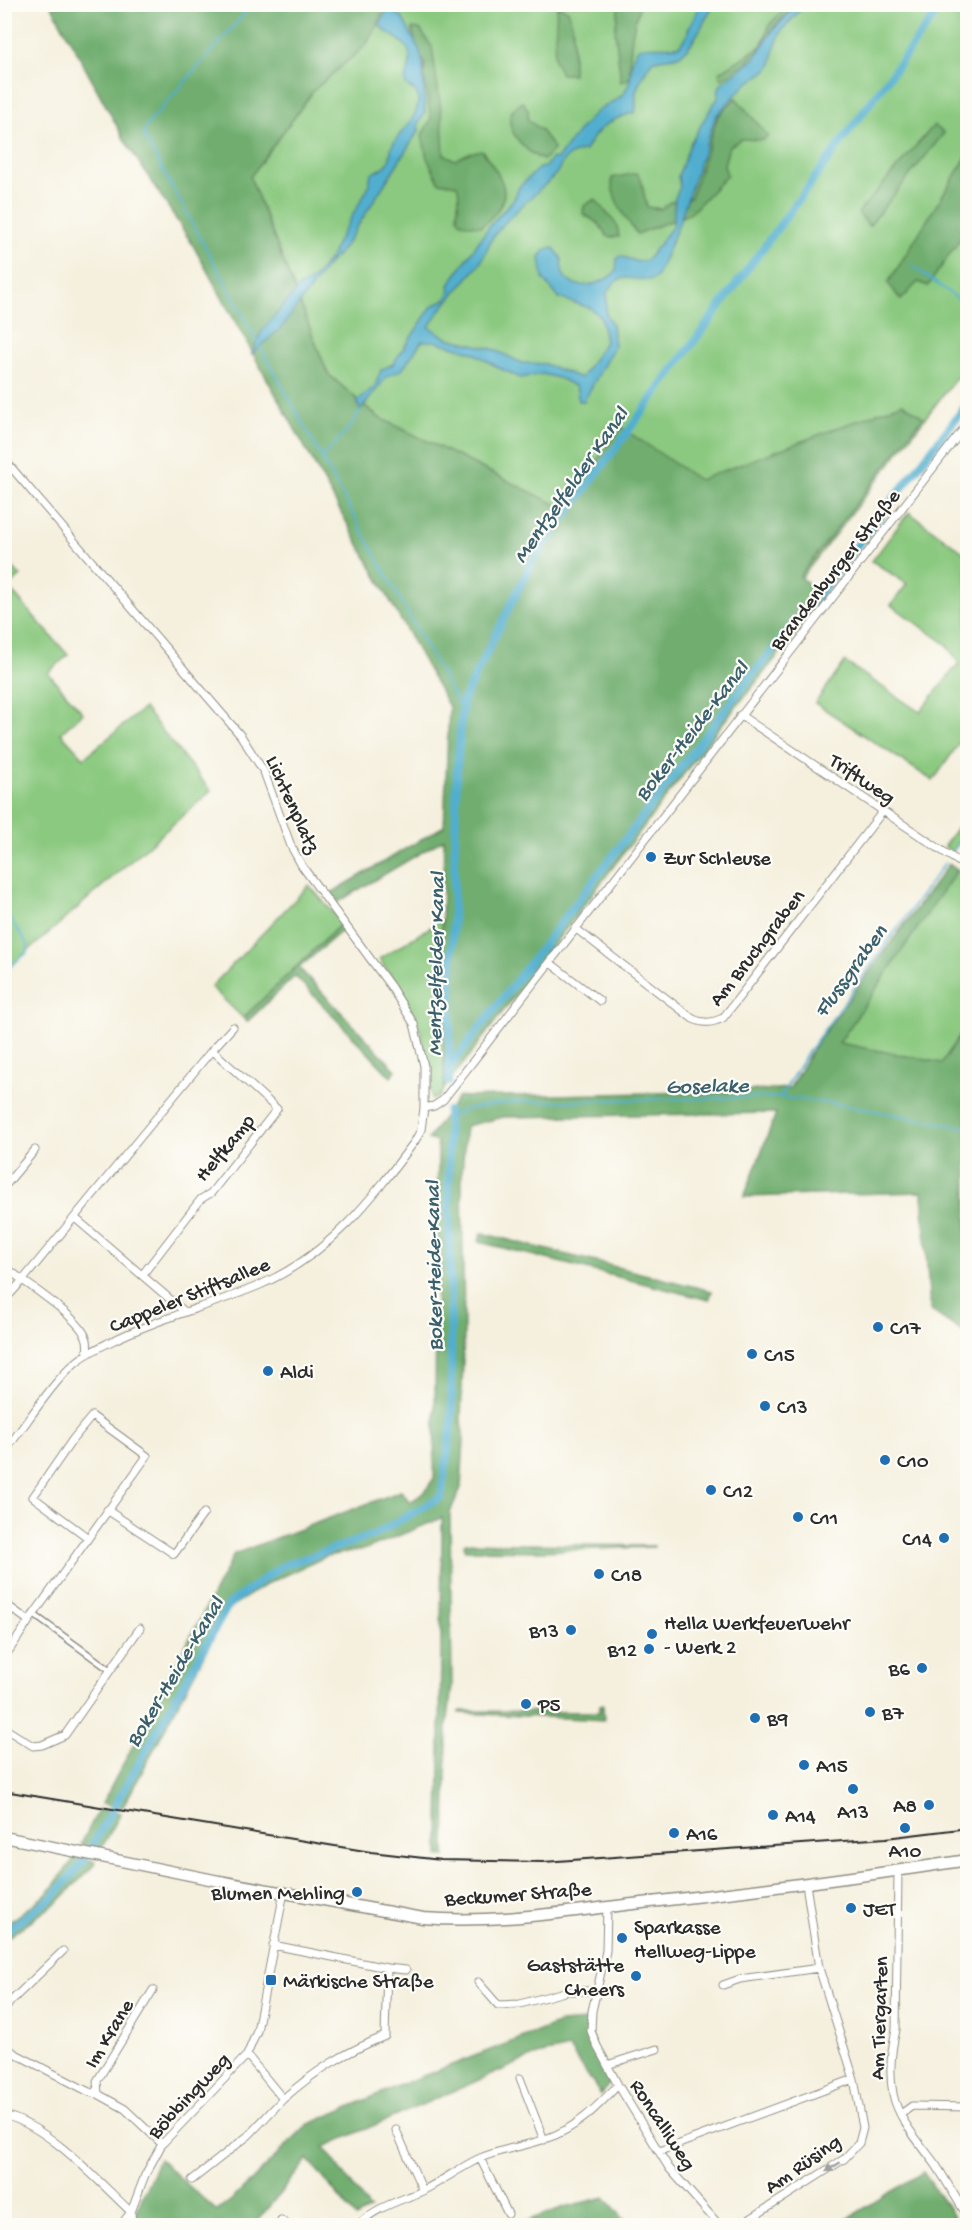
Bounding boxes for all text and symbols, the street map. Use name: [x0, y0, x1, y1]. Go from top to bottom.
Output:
water label: Mentzelfelder Kanal: [509, 403, 636, 569]
street label: Brandenburger Straße: [765, 485, 908, 657]
water label: Boker-Heide-Kanal: [631, 656, 756, 808]
street label: Triftweg: [822, 749, 899, 812]
street label: Lichtenplatz: [258, 753, 324, 859]
place label: Zur Schleuse: [663, 848, 772, 873]
marker: Zur Schleuse: [644, 850, 658, 864]
water label: Mentzelfelder Kanal: [423, 871, 453, 1056]
street label: Am Bruchgraben: [705, 886, 812, 1013]
water label: Flussgraben: [810, 920, 895, 1024]
water label: Goselake: [665, 1074, 750, 1102]
street label: Helfkamp: [191, 1110, 262, 1188]
water label: Boker-Heide-Kanal: [421, 1179, 450, 1351]
street label: Cappeler Stiftsallee: [107, 1253, 275, 1341]
place label: C17: [890, 1318, 922, 1343]
marker: C17: [871, 1320, 885, 1334]
place label: C15: [764, 1345, 795, 1370]
marker: C15: [745, 1347, 759, 1361]
place label: Aldi: [280, 1362, 314, 1387]
marker: Aldi: [261, 1364, 275, 1378]
place label: C13: [777, 1397, 808, 1422]
marker: C13: [758, 1399, 772, 1413]
place label: C10: [897, 1451, 929, 1476]
marker: C10: [878, 1453, 892, 1467]
place label: C12: [723, 1481, 753, 1506]
marker: C12: [704, 1483, 718, 1497]
place label: C11: [810, 1508, 838, 1533]
marker: C11: [791, 1510, 805, 1524]
place label: C14: [902, 1529, 932, 1554]
marker: C14: [937, 1531, 951, 1545]
place label: C18: [611, 1565, 642, 1590]
marker: C18: [592, 1567, 606, 1581]
water label: Boker-Heide-Kanal: [121, 1592, 232, 1753]
place label: Hella Werkfeuerwehr - Werk 2: [664, 1613, 851, 1662]
place label: B13: [528, 1621, 559, 1646]
marker: B13: [564, 1623, 578, 1637]
marker: Hella Werkfeuerwehr - Werk 2: [645, 1627, 659, 1641]
place label: B12: [606, 1640, 637, 1665]
marker: B12: [642, 1642, 656, 1656]
place label: B6: [888, 1659, 910, 1684]
marker: B6: [915, 1661, 929, 1675]
place label: P5: [537, 1695, 561, 1720]
marker: P5: [519, 1697, 533, 1711]
place label: B7: [881, 1703, 905, 1728]
marker: B7: [863, 1705, 877, 1719]
place label: B9: [766, 1709, 789, 1734]
marker: B9: [748, 1711, 762, 1725]
place label: A15: [816, 1756, 848, 1781]
marker: A15: [797, 1758, 811, 1772]
marker: A13: [846, 1782, 860, 1796]
place label: A8: [893, 1796, 917, 1821]
marker: A8: [922, 1798, 936, 1812]
place label: A13: [837, 1802, 869, 1827]
place label: A14: [785, 1806, 816, 1831]
marker: A14: [766, 1808, 780, 1822]
marker: A10: [898, 1821, 912, 1835]
place label: A16: [686, 1824, 718, 1849]
marker: A16: [667, 1826, 681, 1840]
place label: A10: [889, 1841, 921, 1866]
street label: Beckumer Straße: [443, 1879, 594, 1914]
place label: Blumen Mehling: [210, 1883, 345, 1908]
marker: Blumen Mehling: [350, 1885, 364, 1899]
place label: JET: [863, 1899, 896, 1924]
marker: JET: [844, 1901, 858, 1915]
place label: Sparkasse Hellweg-Lippe: [634, 1917, 757, 1966]
marker: Sparkasse Hellweg-Lippe: [615, 1931, 629, 1945]
place label: Gaststätte Cheers: [527, 1955, 625, 2004]
street label: Am Tiergarten: [867, 1956, 896, 2080]
marker: Gaststätte Cheers: [629, 1969, 643, 1983]
place label: Märkische Straße: [283, 1971, 435, 1996]
marker: Märkische Straße: [264, 1973, 278, 1987]
street label: Im Krane: [81, 1995, 142, 2074]
street label: Böbbingweg: [143, 2049, 237, 2147]
street label: Roncalliweg: [622, 2076, 700, 2176]
street label: Am Rüsing: [761, 2131, 847, 2201]
one-way arrow: [825, 2161, 841, 2172]

